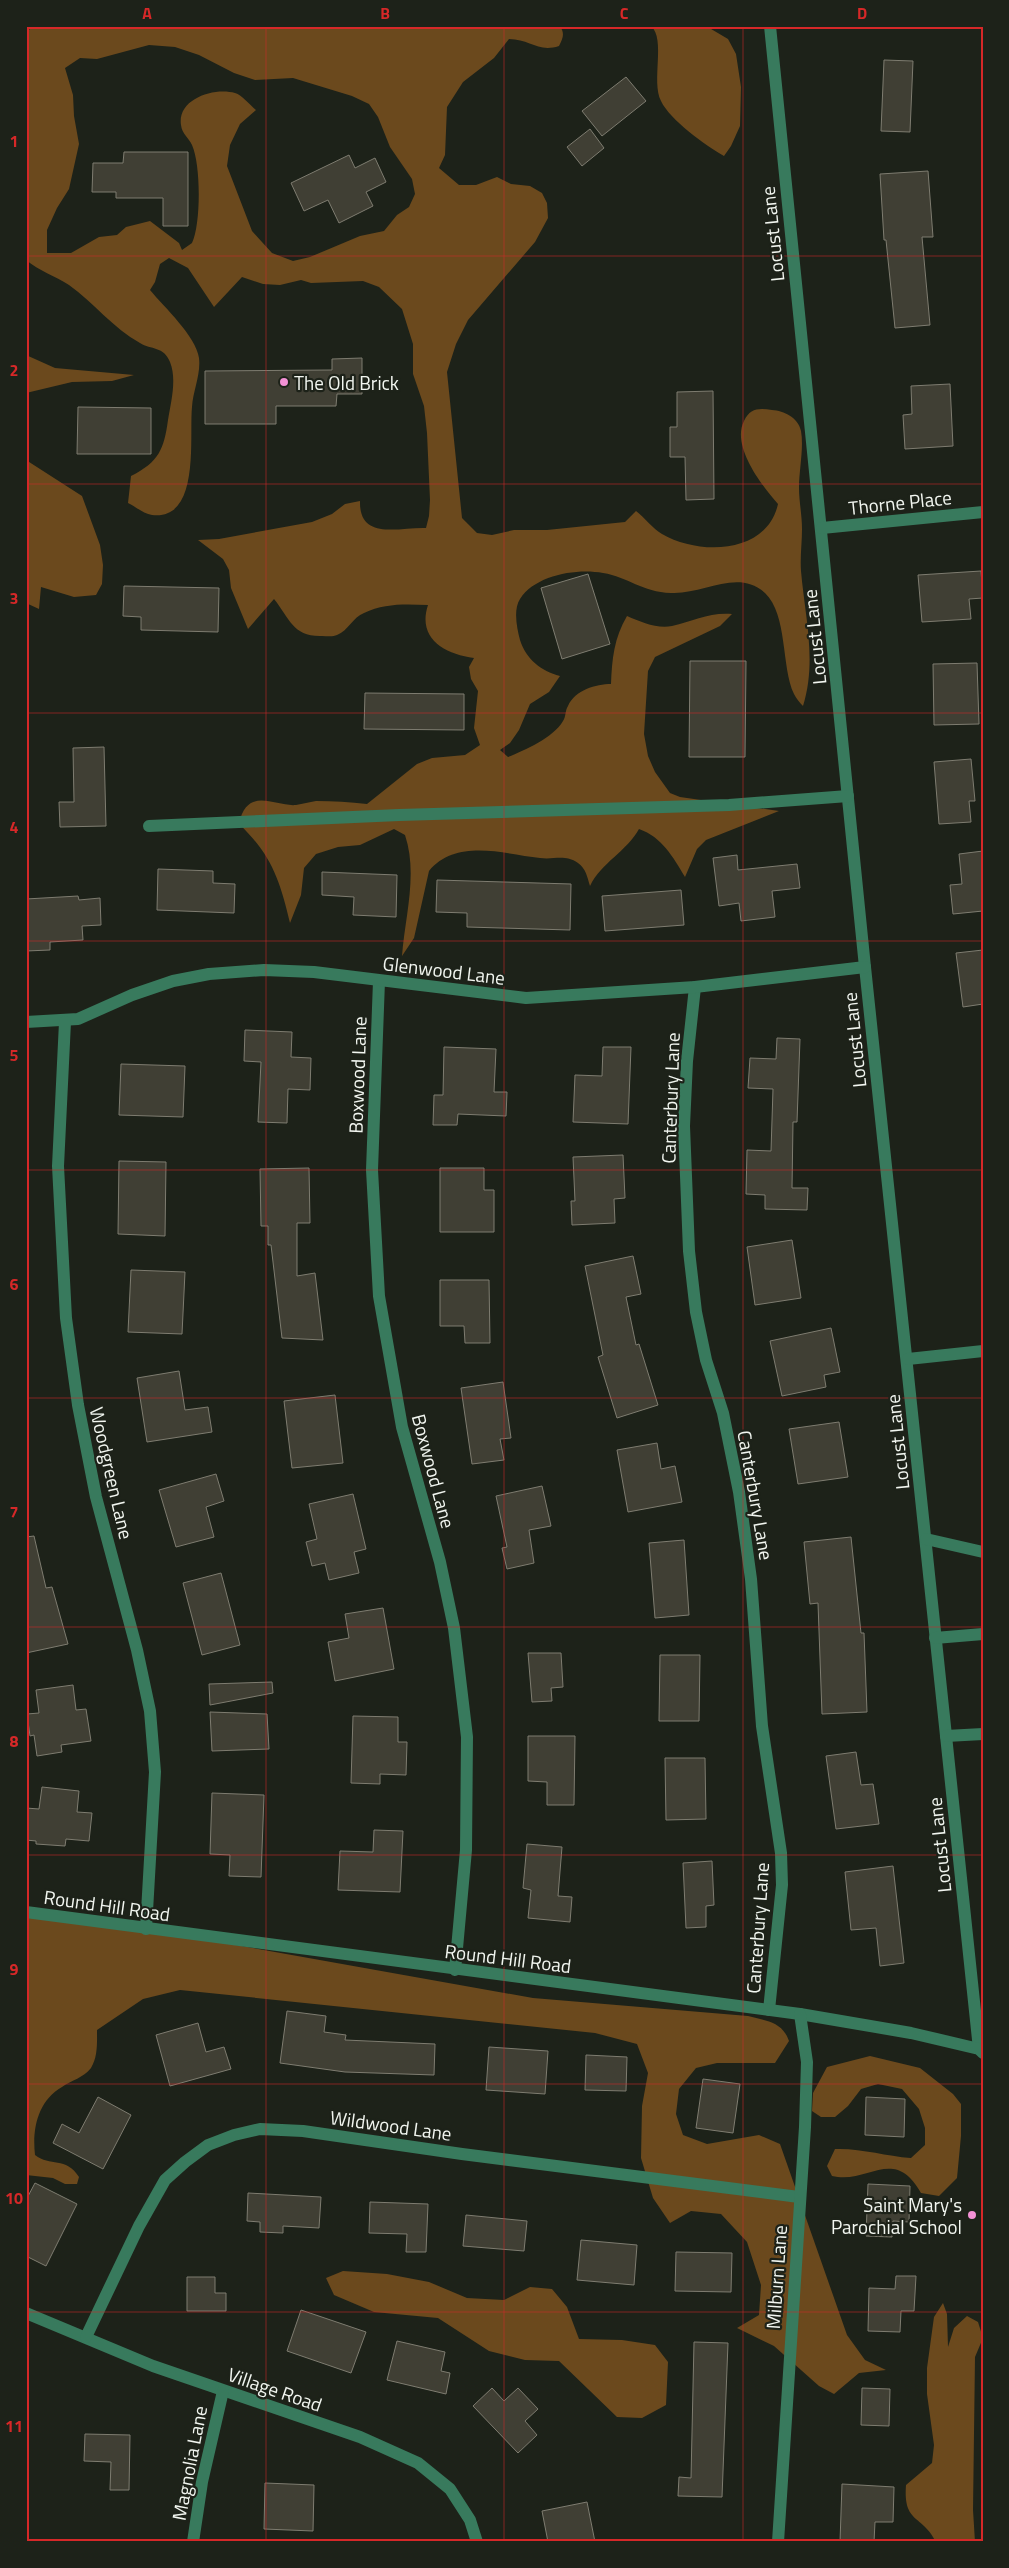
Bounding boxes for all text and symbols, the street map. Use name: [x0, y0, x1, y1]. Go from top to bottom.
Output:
text: A: [142, 1, 152, 25]
text: B: [380, 1, 390, 25]
text: C: [620, 1, 629, 25]
text: D: [857, 1, 867, 25]
text: 1: [10, 129, 18, 153]
street label: Locust Lane: [753, 185, 791, 283]
text: 2: [10, 358, 18, 382]
place label: The Old Brick: [294, 368, 399, 397]
marker: The Old Brick: [278, 376, 290, 388]
street label: Thorne Place: [847, 482, 953, 522]
text: 3: [10, 586, 18, 610]
street label: Locust Lane: [795, 588, 833, 686]
text: 4: [10, 815, 19, 839]
street label: Glenwood Lane: [381, 948, 507, 992]
street label: Locust Lane: [835, 991, 873, 1089]
street label: Boxwood Lane: [340, 1016, 374, 1134]
street label: Canterbury Lane: [653, 1032, 687, 1164]
text: 5: [10, 1043, 19, 1067]
text: 6: [10, 1272, 19, 1296]
street label: Locust Lane: [878, 1393, 916, 1491]
street label: Woodgreen Lane: [83, 1404, 141, 1542]
street label: Boxwood Lane: [405, 1411, 463, 1531]
street label: Canterbury Lane: [730, 1428, 782, 1562]
text: 7: [10, 1500, 18, 1524]
text: 8: [10, 1729, 19, 1753]
street label: Locust Lane: [920, 1796, 958, 1894]
street label: Canterbury Lane: [738, 1862, 776, 1994]
street label: Round Hill Road: [42, 1882, 172, 1928]
street label: Round Hill Road: [443, 1936, 573, 1980]
text: 9: [10, 1957, 19, 1981]
street label: Wildwood Lane: [328, 2102, 454, 2148]
text: 10: [5, 2186, 23, 2210]
place label: Saint Mary's Parochial School: [831, 2190, 962, 2241]
marker: Saint Mary's Parochial School: [966, 2209, 978, 2221]
street label: Milburn Lane: [758, 2224, 794, 2330]
street label: Village Road: [224, 2359, 326, 2419]
street label: Magnolia Lane: [164, 2403, 214, 2523]
text: 11: [5, 2414, 23, 2438]

